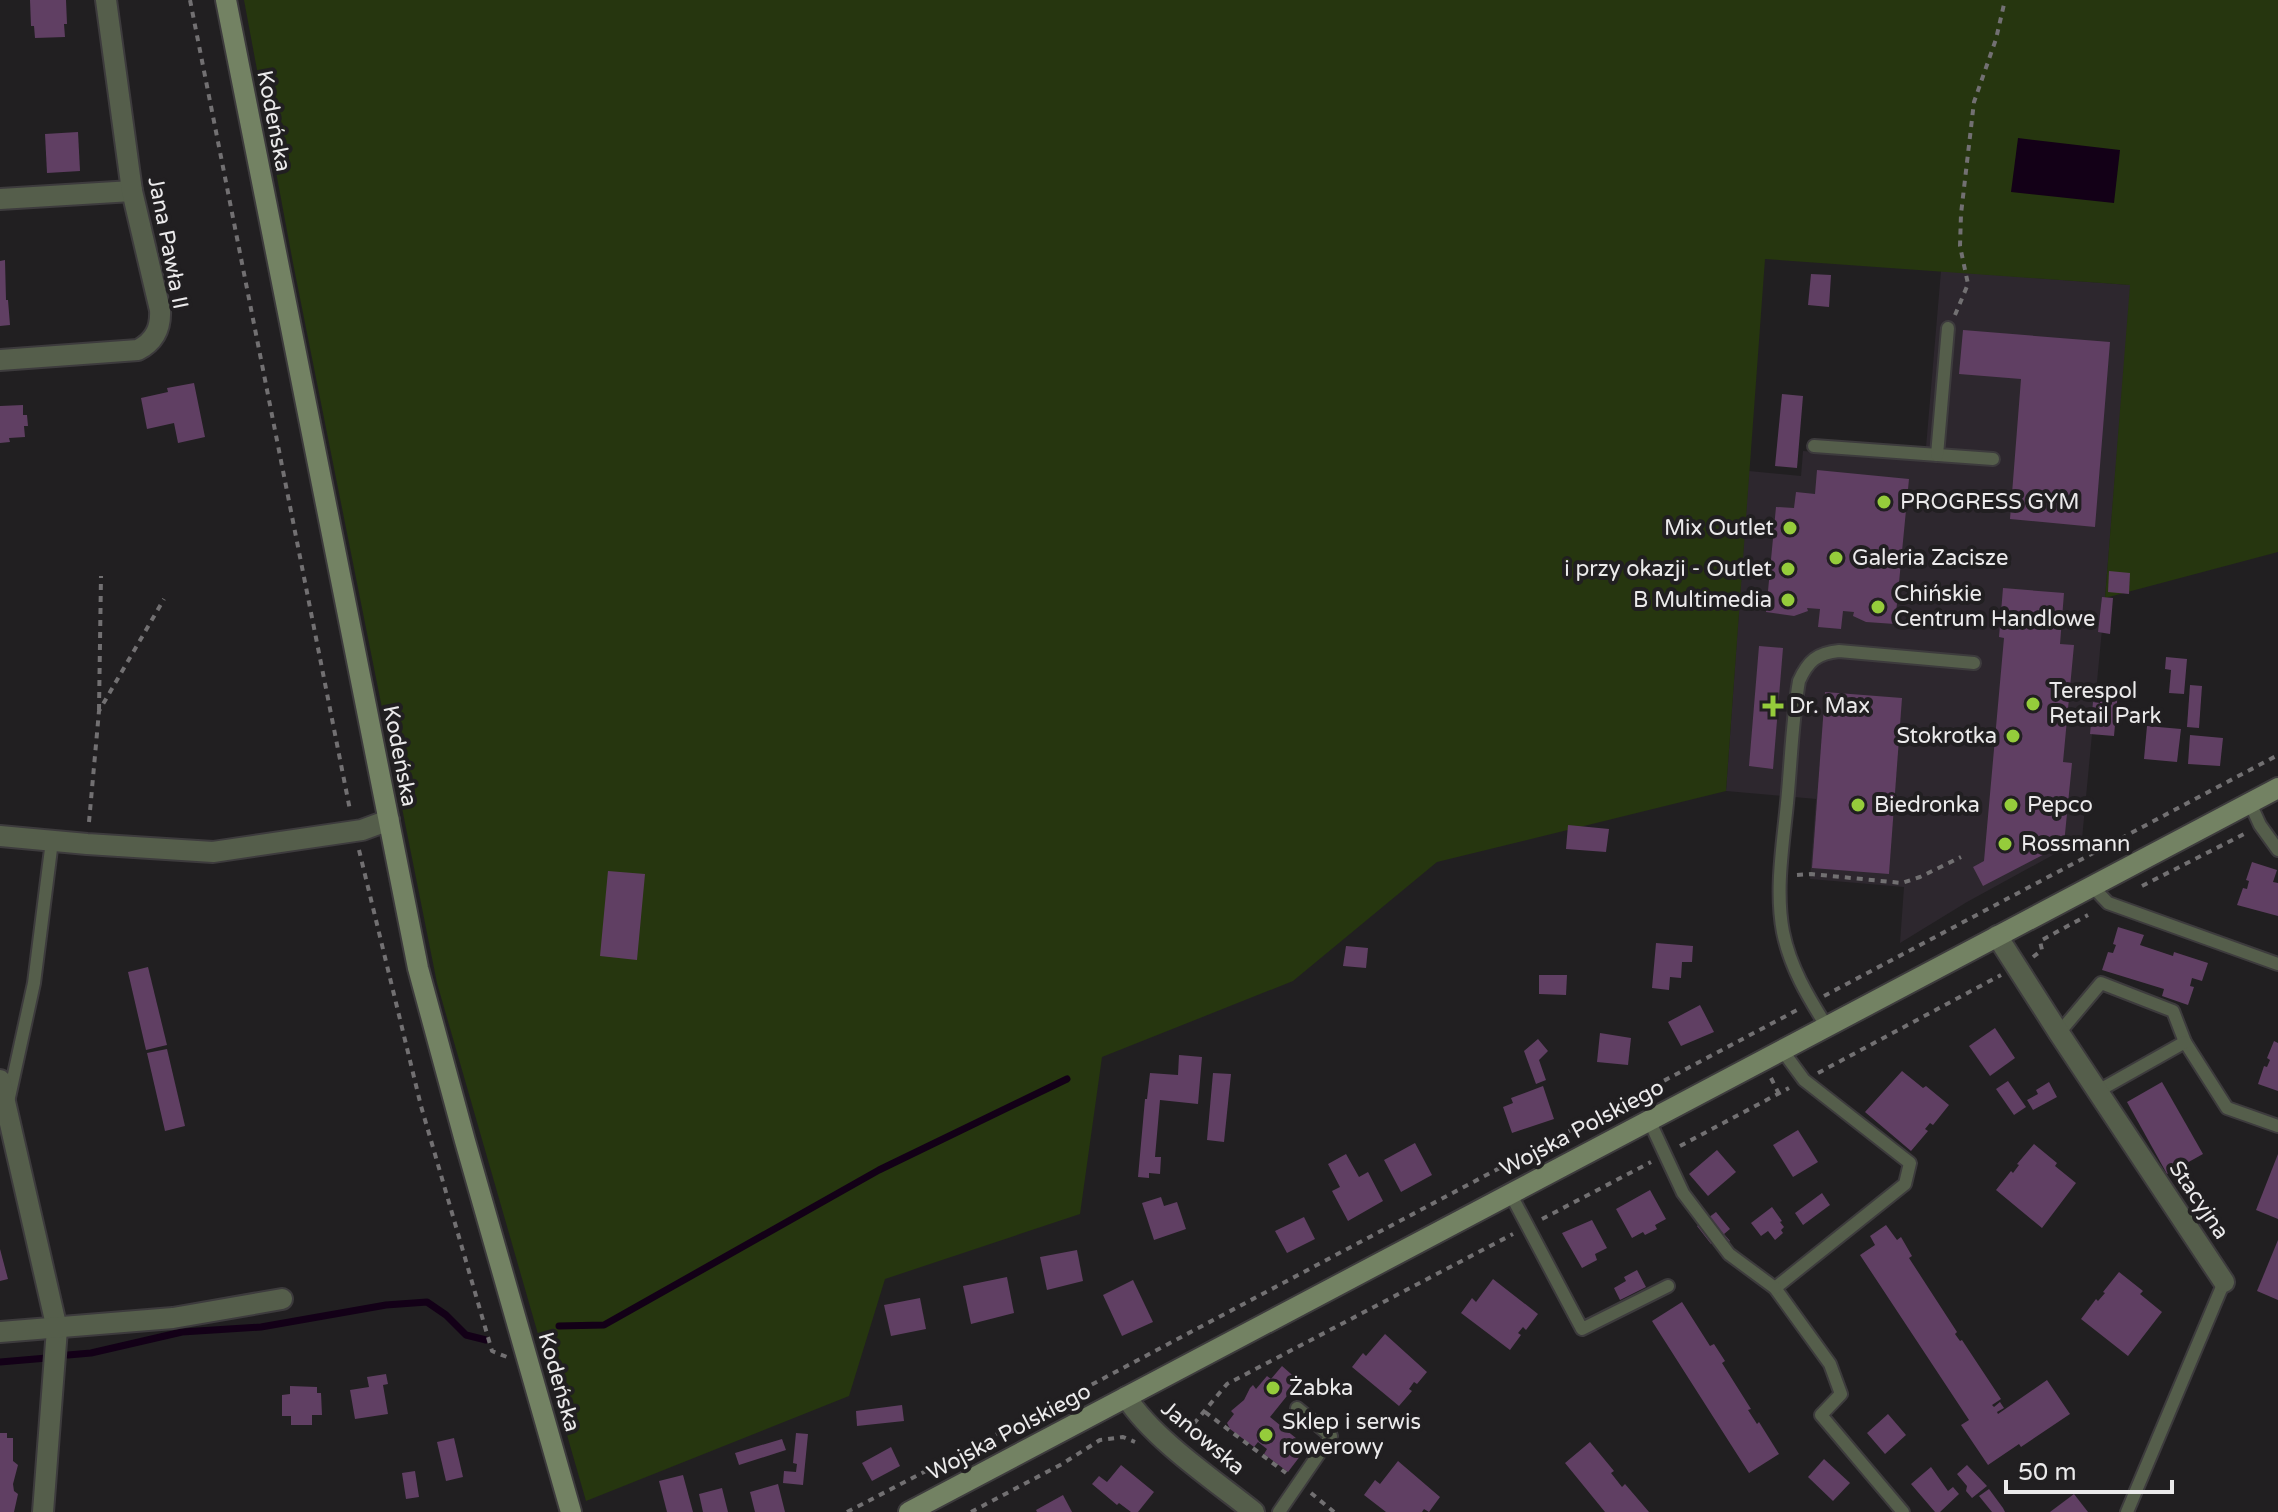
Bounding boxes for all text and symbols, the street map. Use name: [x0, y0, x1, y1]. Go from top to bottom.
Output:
street label: Kodeńska: [251, 68, 297, 174]
street label: Jana Pawła II: [142, 175, 194, 311]
place label: PROGRESS GYM: [1900, 489, 2079, 515]
marker: PROGRESS GYM: [1875, 493, 1893, 511]
place label: Mix Outlet: [1664, 515, 1774, 541]
marker: Mix Outlet: [1781, 519, 1799, 537]
place label: Galeria Zacisze: [1852, 545, 2009, 571]
marker: Galeria Zacisze: [1827, 549, 1845, 567]
place label: i przy okazji - Outlet: [1564, 556, 1772, 582]
marker: i przy okazji - Outlet: [1779, 560, 1797, 578]
place label: Chińskie Centrum Handlowe: [1894, 581, 2095, 632]
place label: B Multimedia: [1633, 587, 1772, 613]
marker: B Multimedia: [1779, 591, 1797, 609]
marker: Chińskie Centrum Handlowe: [1869, 598, 1887, 616]
place label: Terespol Retail Park: [2049, 678, 2162, 729]
place label: Dr. Max: [1789, 693, 1870, 719]
marker: Terespol Retail Park: [2024, 695, 2042, 713]
marker: Dr. Max: [1764, 697, 1782, 715]
street label: Kodeńska: [377, 703, 423, 809]
place label: Stokrotka: [1896, 723, 1997, 749]
marker: Stokrotka: [2004, 727, 2022, 745]
place label: Biedronka: [1874, 792, 1980, 818]
place label: Pepco: [2027, 792, 2093, 818]
marker: Biedronka: [1849, 796, 1867, 814]
marker: Pepco: [2002, 796, 2020, 814]
place label: Rossmann: [2021, 831, 2131, 857]
marker: Rossmann: [1996, 835, 2014, 853]
street label: Wojska Polskiego: [1496, 1074, 1668, 1182]
street label: Stacyjna: [2163, 1156, 2235, 1244]
street label: Kodeńska: [532, 1329, 586, 1435]
place label: Żabka: [1289, 1375, 1353, 1401]
street label: Wojska Polskiego: [923, 1378, 1095, 1486]
marker: Żabka: [1264, 1379, 1282, 1397]
street label: Janowska: [1156, 1395, 1250, 1481]
place label: Sklep i serwis rowerowy: [1282, 1409, 1421, 1460]
marker: Sklep i serwis rowerowy: [1257, 1426, 1275, 1444]
scale bar: [2006, 1444, 2172, 1494]
text: 50 m: [2018, 1458, 2076, 1487]

